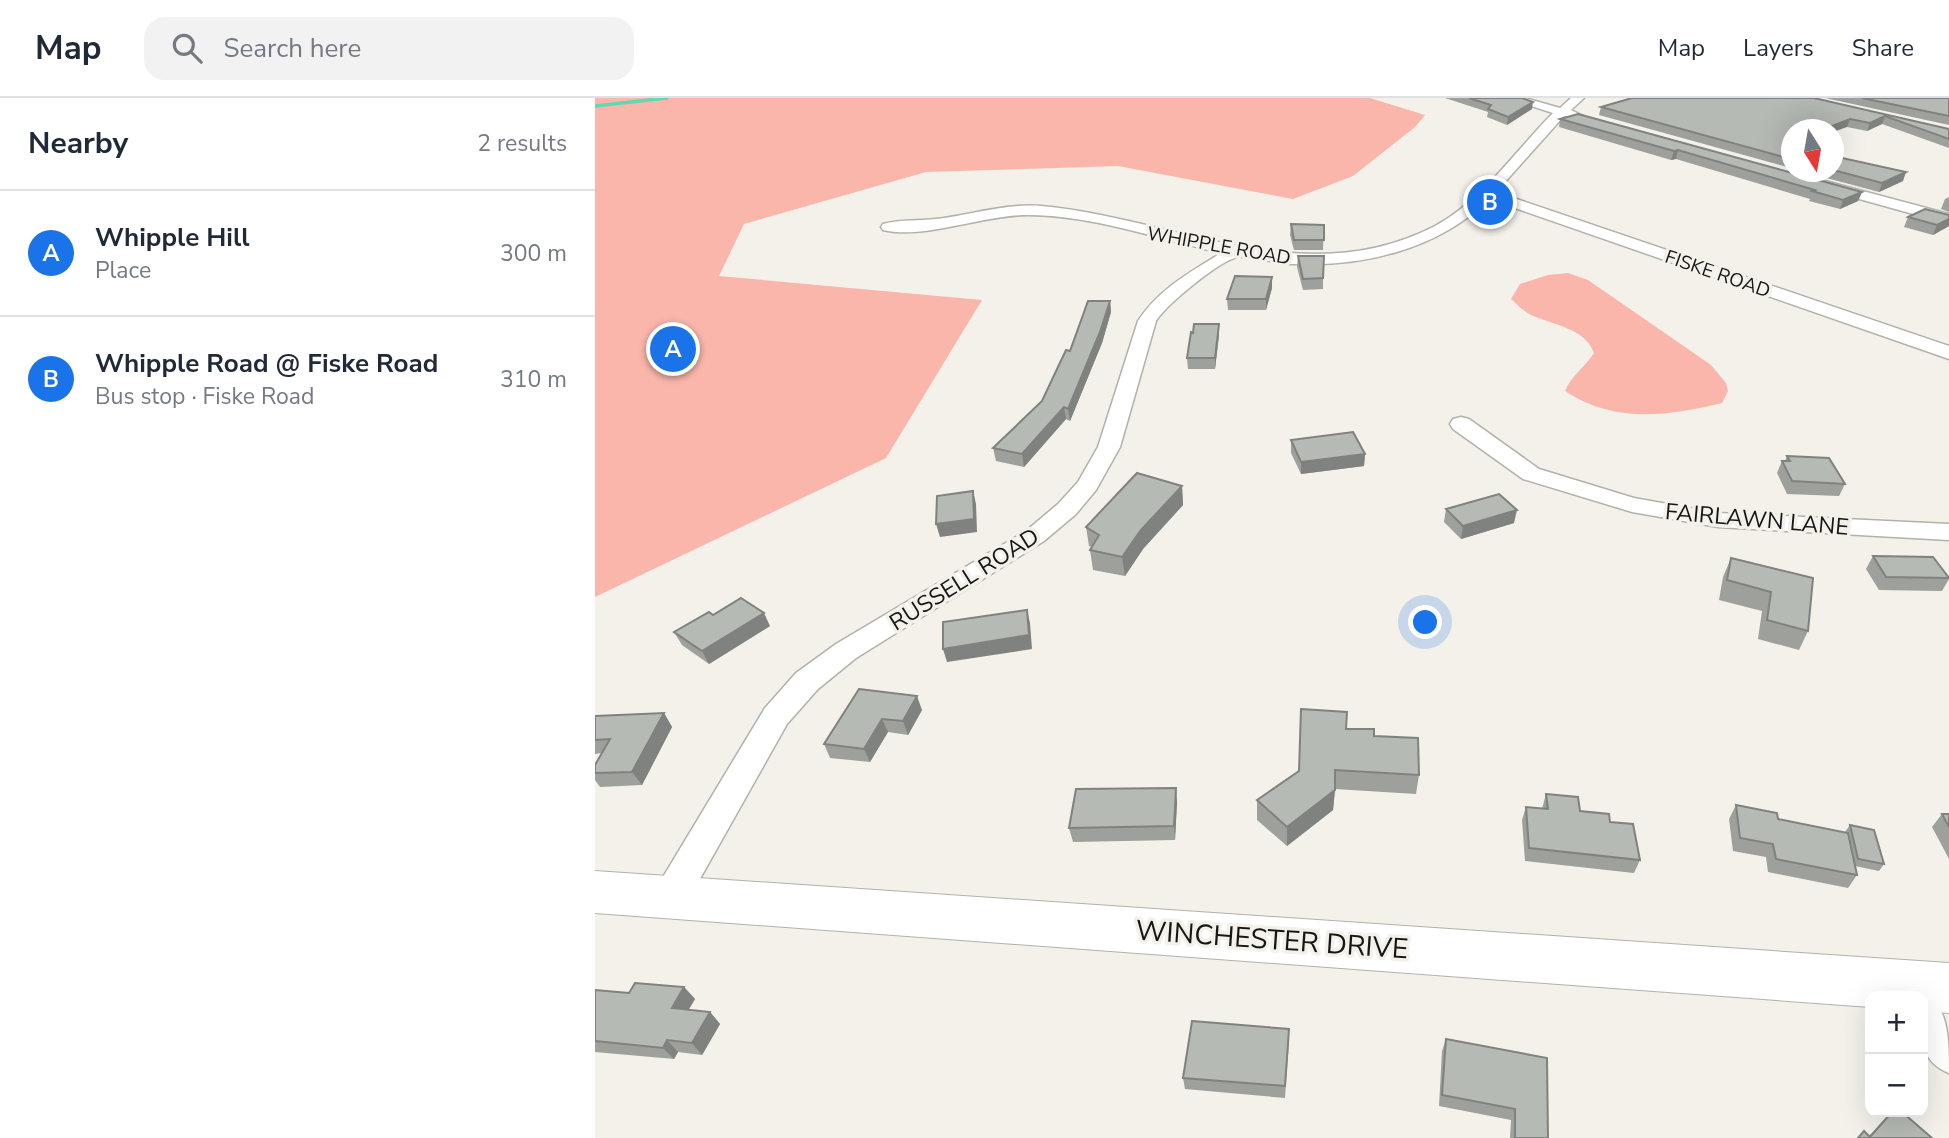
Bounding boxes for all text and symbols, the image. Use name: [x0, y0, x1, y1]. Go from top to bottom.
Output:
search box: [144, 17, 634, 80]
text: Map: [35, 26, 102, 71]
icon: search: [168, 29, 206, 67]
text: Search here: [224, 31, 361, 66]
text: Map: [1658, 32, 1705, 64]
text: Layers: [1743, 32, 1814, 64]
text: Share: [1852, 32, 1914, 64]
north arrow: [1781, 119, 1844, 182]
text: Nearby: [28, 123, 128, 164]
text: 2 results: [477, 128, 567, 159]
pin: B: [1467, 176, 1513, 228]
text: Whipple Hill: [95, 220, 250, 255]
street label: WHIPPLE ROAD: [1145, 221, 1293, 271]
text: A: [42, 238, 60, 269]
text: 300 m: [500, 238, 567, 269]
street label: FISKE ROAD: [1662, 244, 1774, 304]
text: Place: [95, 255, 151, 286]
pin: A: [650, 323, 696, 375]
text: Whipple Road @ Fiske Road: [95, 346, 438, 381]
text: B: [43, 364, 59, 395]
text: 310 m: [500, 364, 567, 395]
text: Bus stop · Fiske Road: [95, 381, 314, 412]
street label: FAIRLAWN LANE: [1664, 496, 1850, 543]
street label: RUSSELL ROAD: [883, 521, 1045, 638]
your location: [1408, 605, 1442, 639]
street label: WINCHESTER DRIVE: [1134, 912, 1409, 968]
map controls: [1865, 991, 1928, 1117]
button: +: [1865, 991, 1928, 1054]
button: −: [1865, 1054, 1928, 1117]

